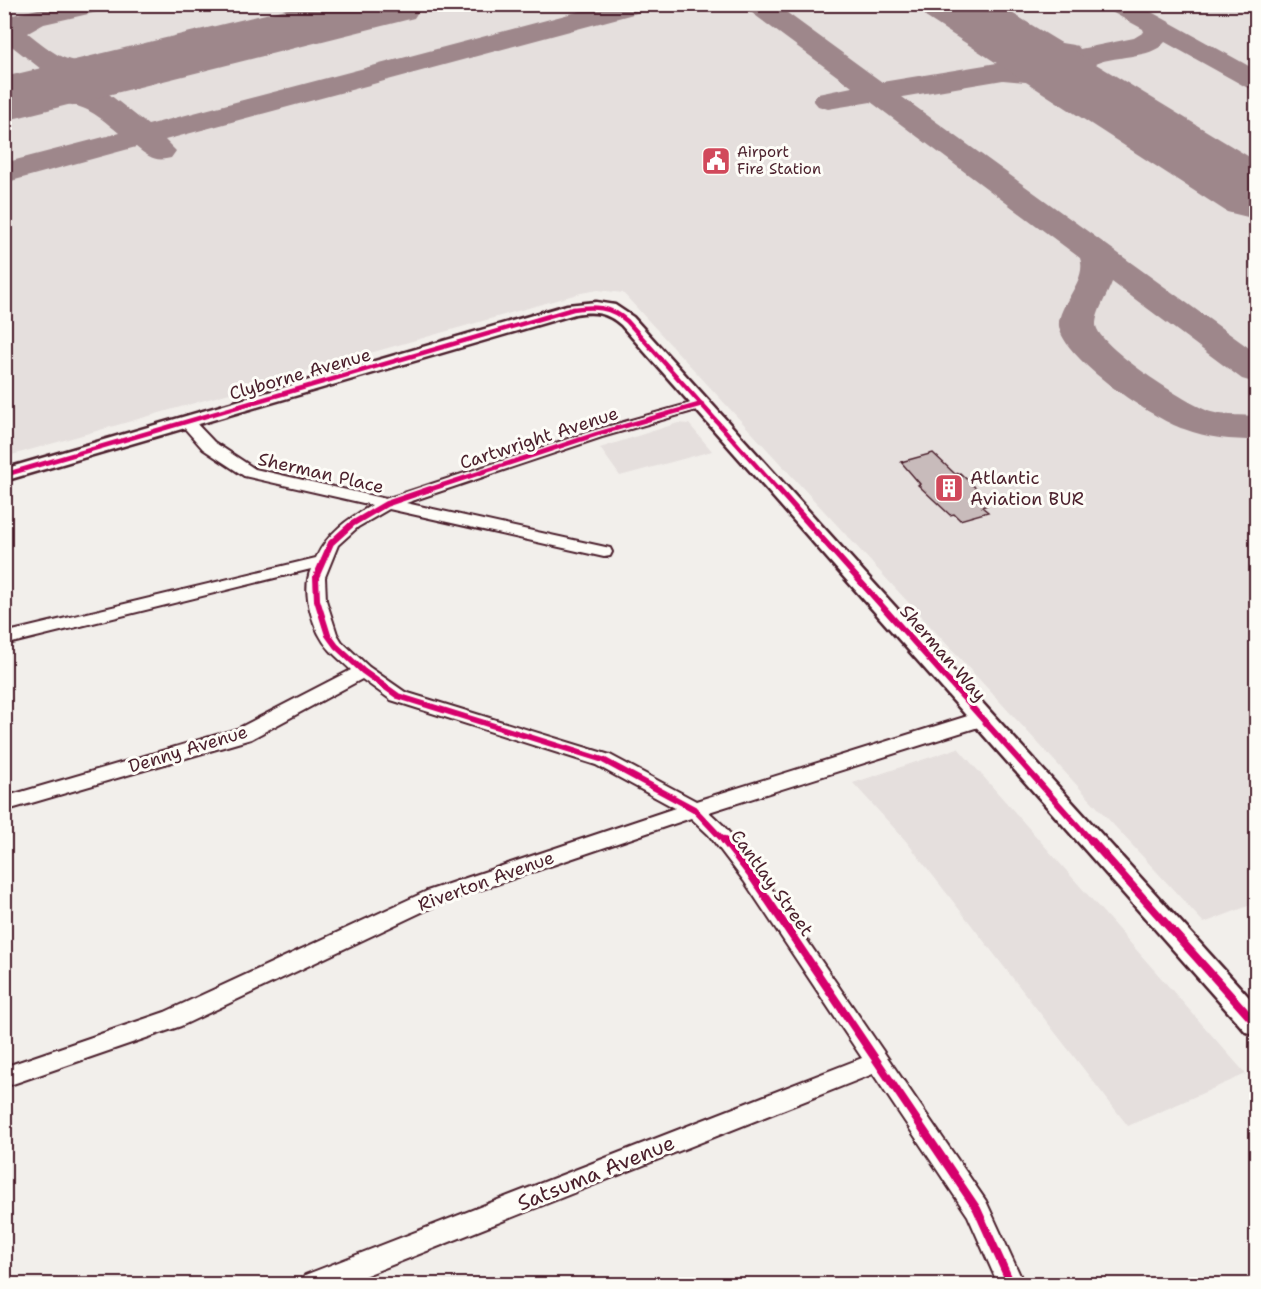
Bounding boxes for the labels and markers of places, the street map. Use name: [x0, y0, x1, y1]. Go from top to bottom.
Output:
place label: Airport Fire Station: [737, 142, 821, 179]
public building icon: Airport Fire Station: [700, 145, 732, 177]
place label: Atlantic Aviation BUR: [970, 466, 1084, 511]
building icon: Atlantic Aviation BUR: [933, 472, 965, 504]

